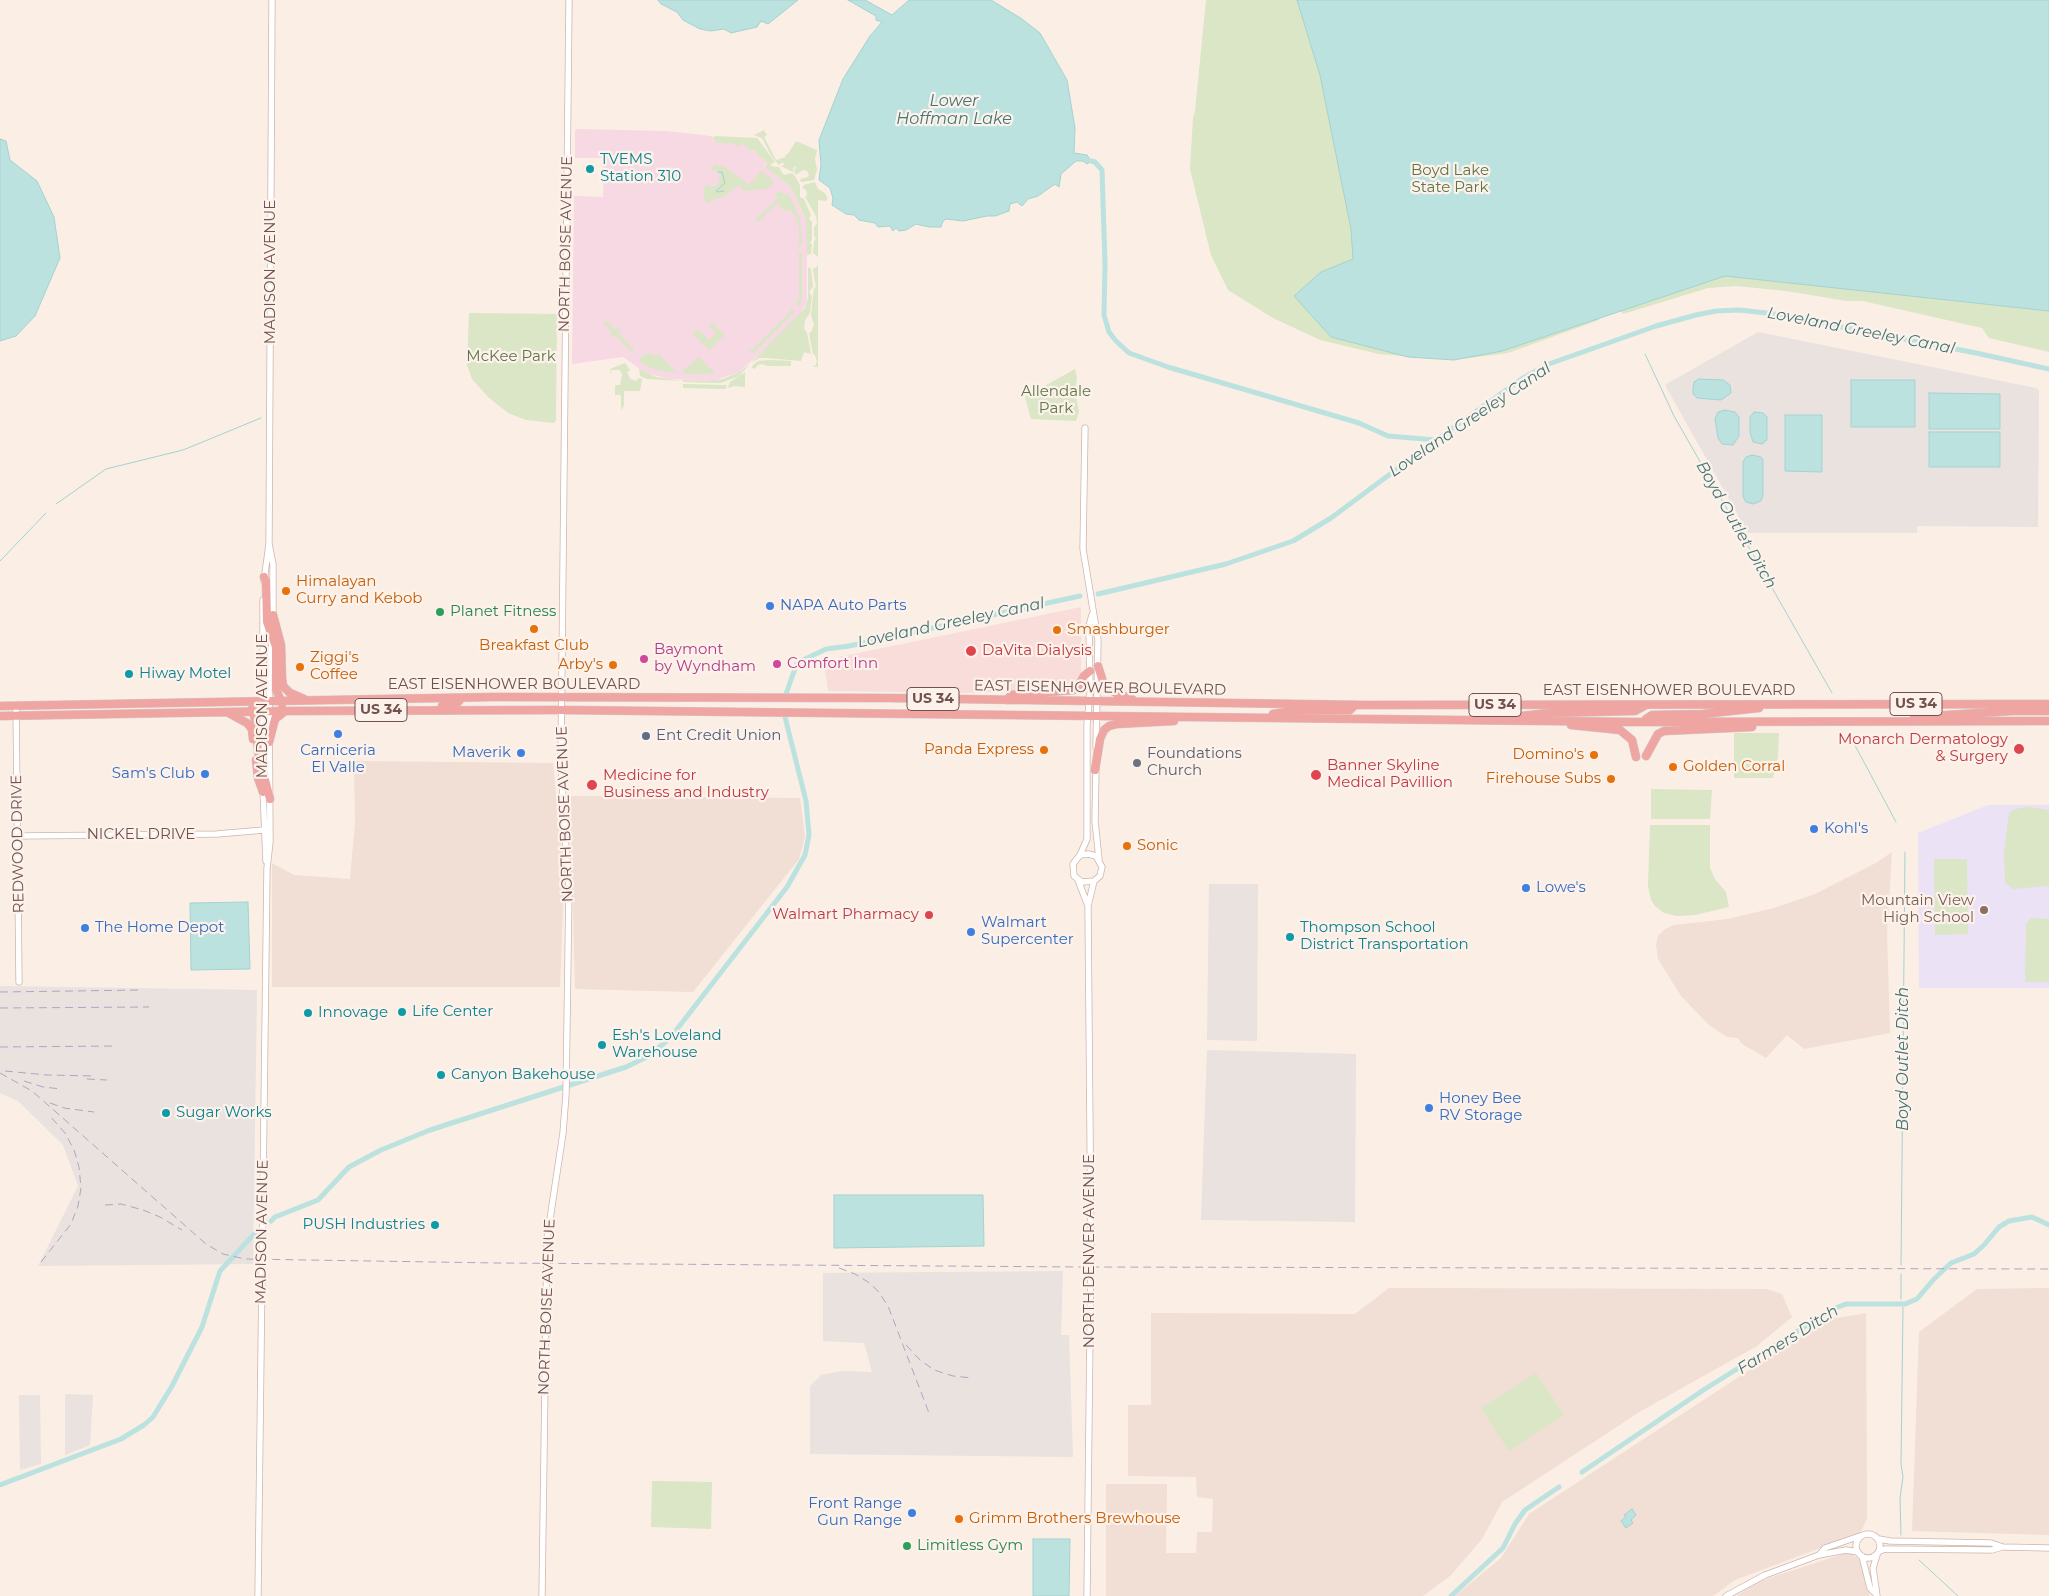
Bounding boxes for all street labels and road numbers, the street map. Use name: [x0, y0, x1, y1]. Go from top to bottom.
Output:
street label: NORTH BOISE AVENUE: [555, 156, 577, 332]
street label: MADISON AVENUE: [262, 200, 280, 344]
street label: MADISON AVENUE: [254, 634, 272, 778]
street label: EAST EISENHOWER BOULEVARD: [388, 676, 640, 694]
street label: EAST EISENHOWER BOULEVARD: [974, 677, 1226, 699]
street label: EAST EISENHOWER BOULEVARD: [1543, 682, 1795, 700]
road number: US 34: [907, 688, 959, 711]
road number: US 34: [1890, 692, 1942, 716]
road number: US 34: [1469, 694, 1521, 716]
road number: US 34: [355, 698, 407, 722]
street label: NORTH BOISE AVENUE: [553, 726, 577, 902]
street label: REDWOOD DRIVE: [8, 775, 28, 913]
street label: NICKEL DRIVE: [87, 826, 195, 844]
street label: NORTH DENVER AVENUE: [1081, 1154, 1099, 1348]
street label: MADISON AVENUE: [252, 1160, 272, 1304]
street label: NORTH BOISE AVENUE: [535, 1219, 559, 1395]

